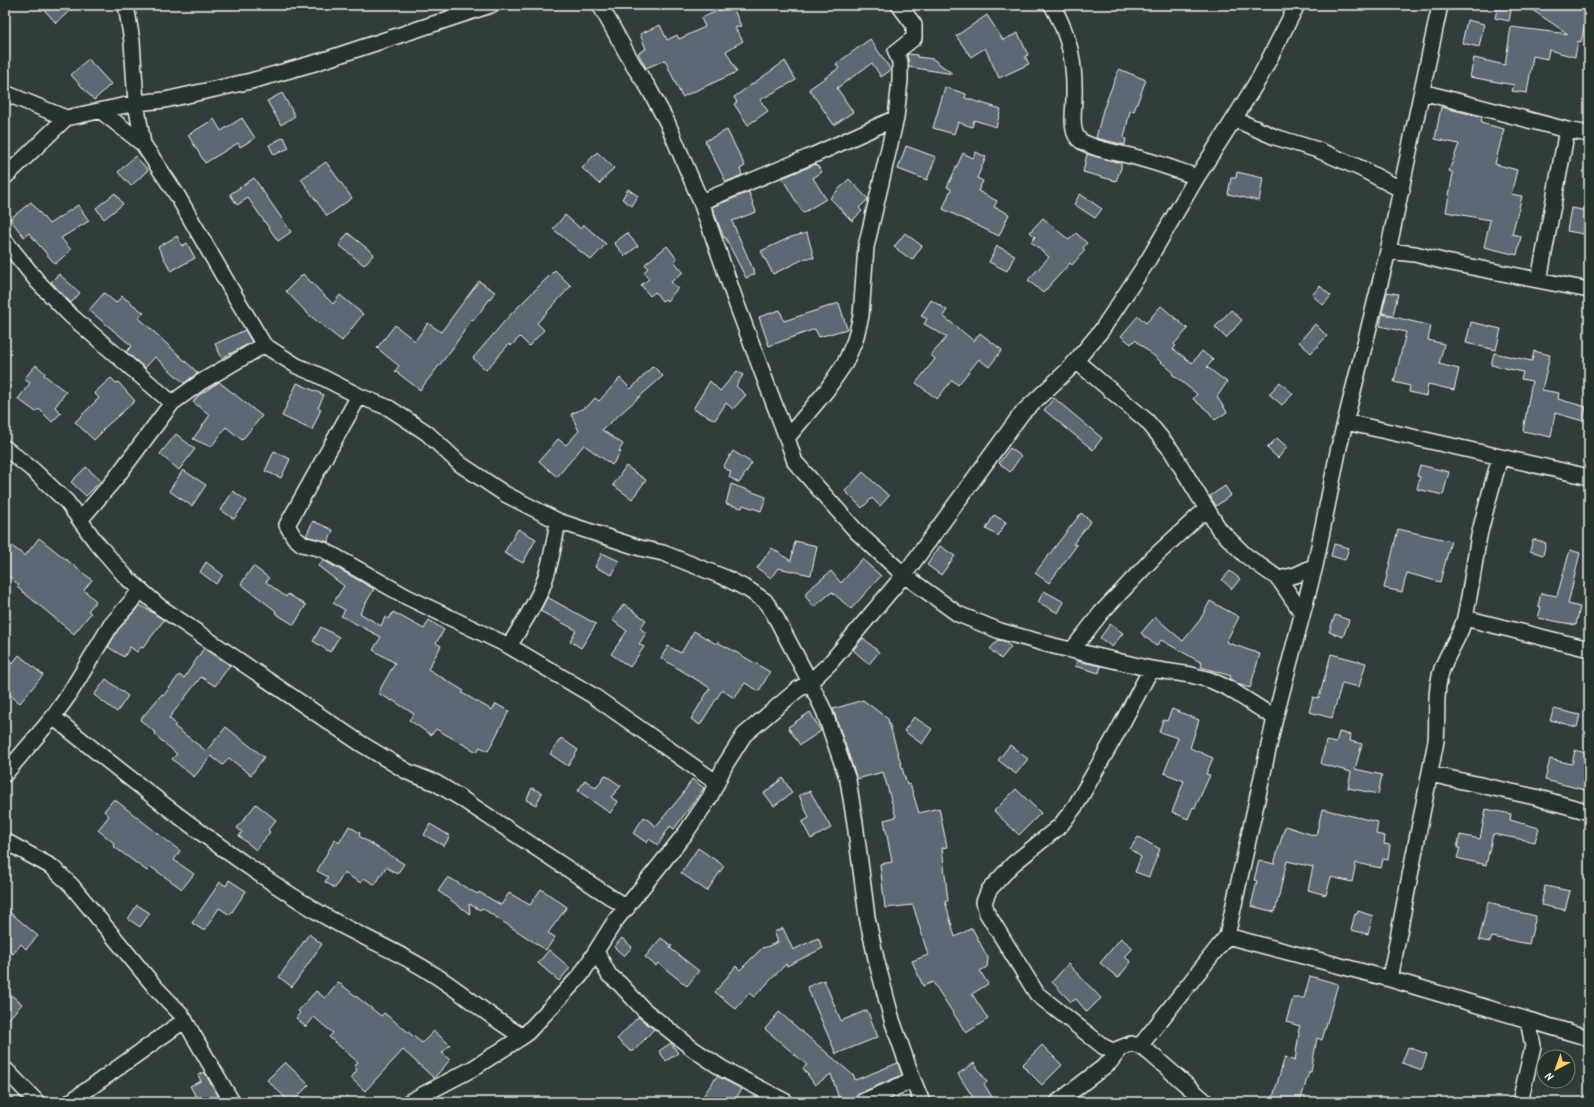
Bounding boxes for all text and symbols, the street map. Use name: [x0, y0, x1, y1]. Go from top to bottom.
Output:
north arrow: [1536, 1049, 1576, 1089]
text: N: [1542, 1067, 1559, 1085]

